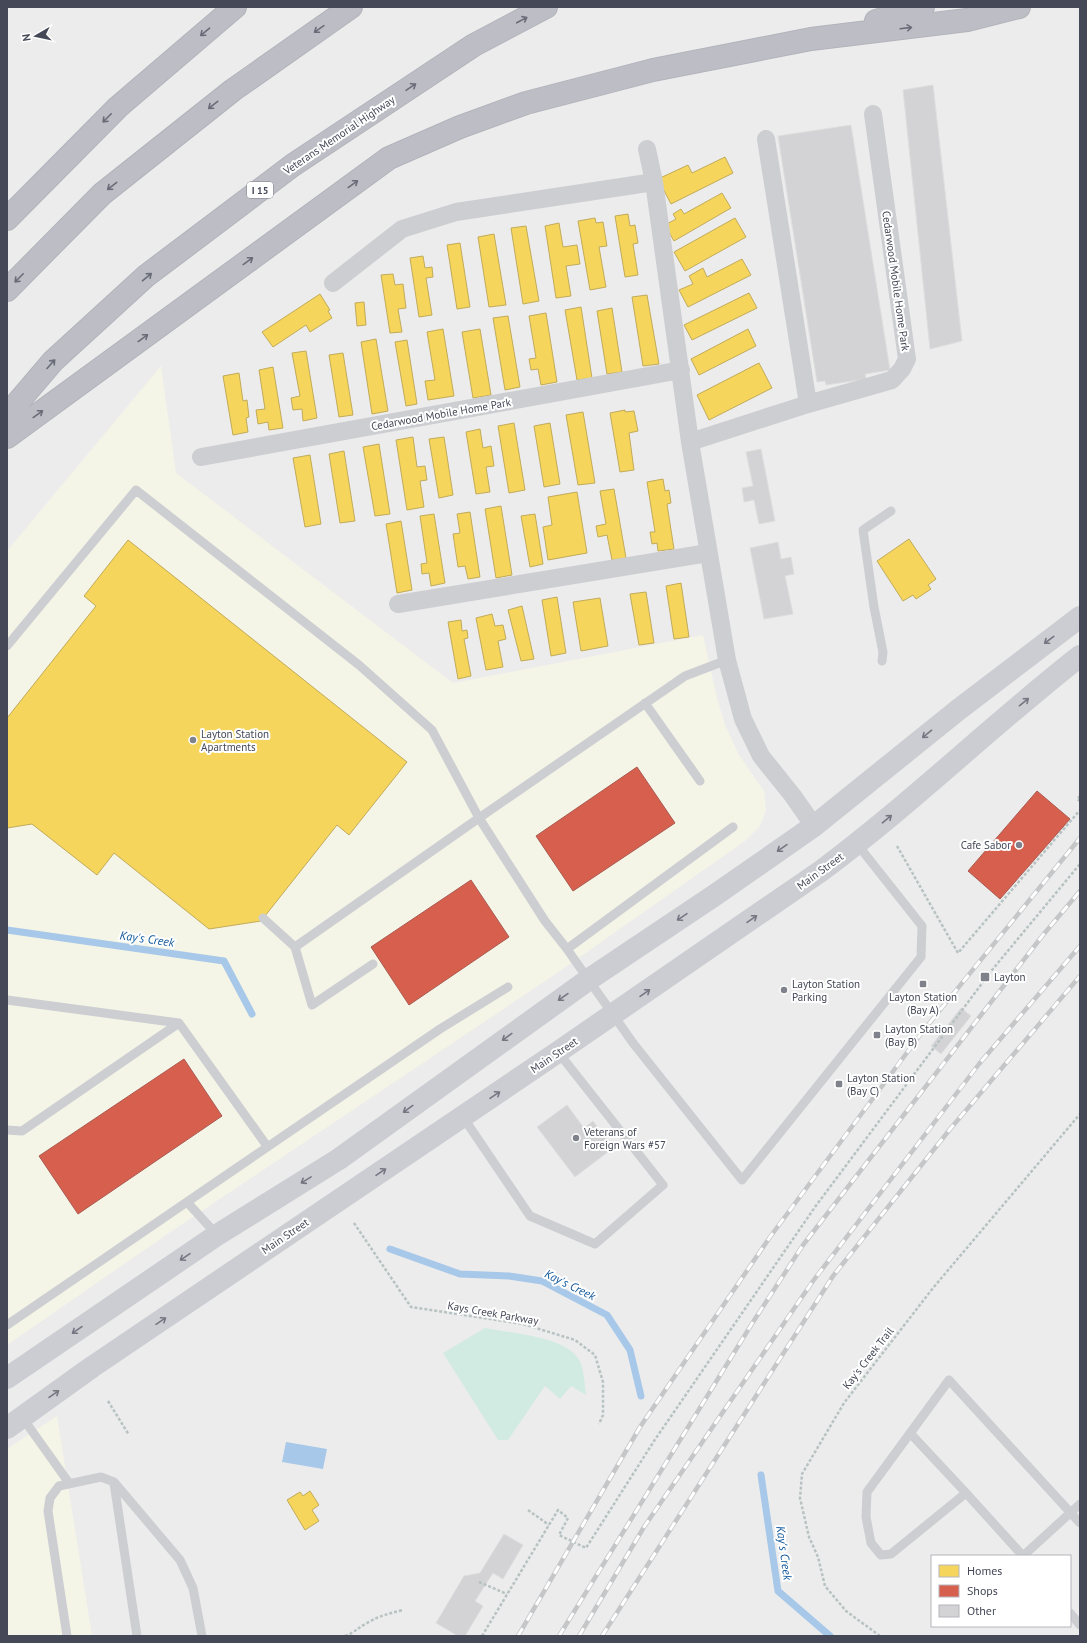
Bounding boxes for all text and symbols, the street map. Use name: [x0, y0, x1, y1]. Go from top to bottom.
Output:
one-way arrow: [516, 15, 528, 23]
north arrow: [16, 16, 56, 56]
one-way arrow: [899, 24, 912, 32]
one-way arrow: [314, 25, 325, 33]
one-way arrow: [200, 28, 211, 37]
text: N: [19, 33, 34, 42]
one-way arrow: [405, 82, 417, 90]
street label: Veterans Memorial Highway: [280, 92, 398, 178]
one-way arrow: [208, 101, 219, 110]
one-way arrow: [102, 113, 112, 123]
one-way arrow: [348, 180, 359, 188]
one-way arrow: [106, 182, 117, 191]
road number: I 15: [247, 182, 273, 198]
street label: Cedarwood Mobile Home Park: [879, 210, 913, 353]
one-way arrow: [243, 257, 254, 265]
one-way arrow: [141, 272, 152, 281]
one-way arrow: [14, 273, 24, 283]
one-way arrow: [138, 334, 149, 342]
one-way arrow: [46, 359, 55, 370]
street label: Cedarwood Mobile Home Park: [370, 395, 513, 433]
one-way arrow: [33, 410, 44, 418]
one-way arrow: [1044, 636, 1055, 645]
one-way arrow: [1018, 697, 1029, 706]
place label: Layton Station Apartments: [201, 727, 269, 754]
one-way arrow: [922, 730, 933, 739]
marker: Layton Station Apartments: [188, 735, 198, 745]
one-way arrow: [882, 814, 892, 823]
place label: Cafe Sabor: [961, 838, 1011, 852]
marker: Cafe Sabor: [1014, 840, 1024, 850]
one-way arrow: [777, 844, 788, 852]
street label: Main Street: [794, 849, 846, 893]
one-way arrow: [677, 913, 688, 921]
one-way arrow: [746, 915, 757, 923]
water label: Kay's Creek: [119, 927, 176, 950]
place label: Layton: [994, 970, 1026, 984]
marker: Layton: [979, 971, 991, 983]
place label: Layton Station Parking: [792, 977, 860, 1004]
marker: Layton Station (Bay A): [918, 979, 928, 989]
marker: Layton Station Parking: [779, 985, 789, 995]
one-way arrow: [639, 989, 650, 997]
place label: Layton Station (Bay A): [889, 990, 957, 1017]
one-way arrow: [558, 993, 569, 1001]
place label: Layton Station (Bay B): [885, 1022, 953, 1049]
marker: Layton Station (Bay B): [872, 1030, 882, 1040]
one-way arrow: [502, 1033, 513, 1041]
street label: Main Street: [528, 1034, 581, 1076]
place label: Layton Station (Bay C): [847, 1071, 915, 1098]
marker: Layton Station (Bay C): [834, 1079, 844, 1089]
one-way arrow: [489, 1091, 500, 1099]
one-way arrow: [402, 1105, 413, 1113]
place label: Veterans of Foreign Wars #57: [583, 1125, 666, 1152]
marker: Veterans of Foreign Wars #57: [571, 1133, 581, 1143]
one-way arrow: [375, 1167, 386, 1176]
one-way arrow: [300, 1176, 312, 1184]
street label: Main Street: [259, 1215, 312, 1257]
one-way arrow: [179, 1253, 190, 1261]
water label: Kay's Creek: [542, 1266, 599, 1304]
street label: Kays Creek Parkway: [446, 1298, 540, 1328]
one-way arrow: [155, 1317, 166, 1325]
street label: Kay's Creek Trail: [839, 1324, 897, 1392]
one-way arrow: [72, 1326, 83, 1334]
one-way arrow: [48, 1390, 59, 1398]
water label: Kay's Creek: [773, 1525, 796, 1582]
legend: [931, 1555, 1071, 1627]
text: Homes: [967, 1563, 1002, 1578]
text: Shops: [967, 1583, 998, 1598]
text: Other: [967, 1603, 996, 1618]

